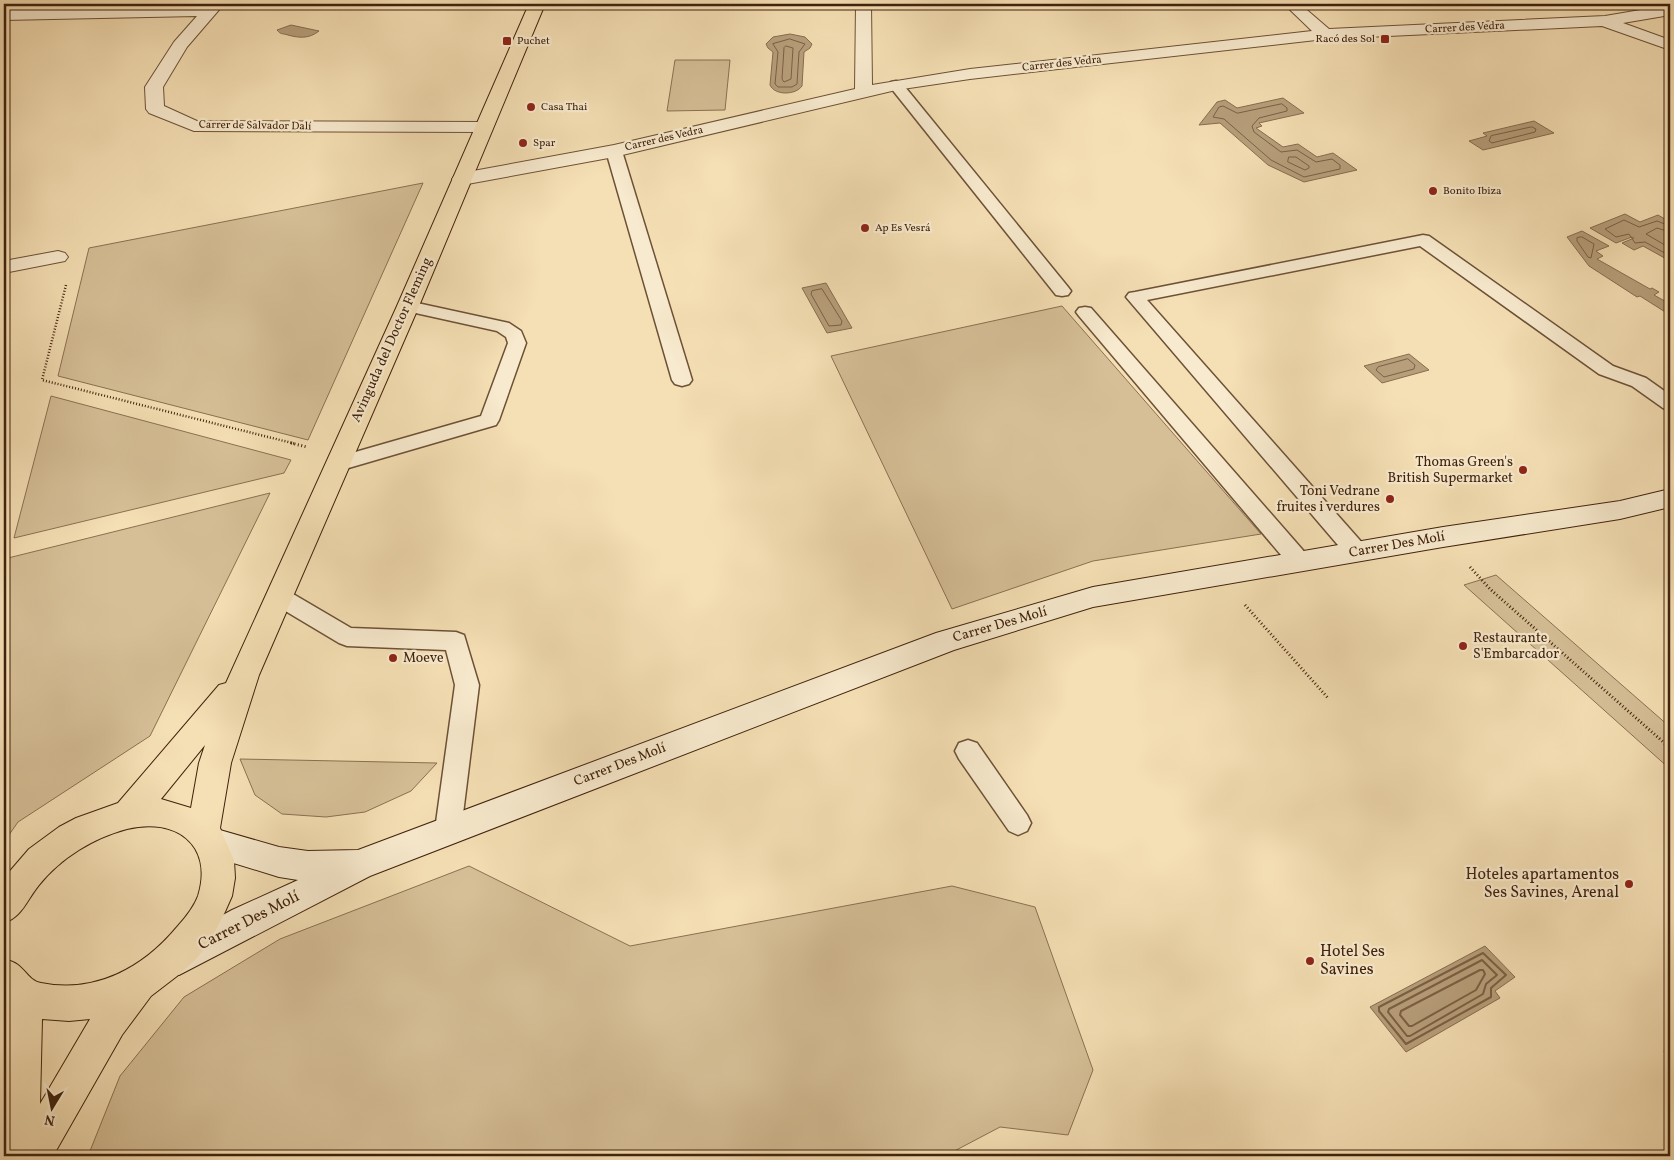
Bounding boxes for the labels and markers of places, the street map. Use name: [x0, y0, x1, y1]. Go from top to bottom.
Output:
place label: Racó des Sol: [1316, 32, 1375, 47]
marker: Racó des Sol: [1379, 33, 1391, 45]
place label: Puchet: [517, 34, 550, 49]
marker: Puchet: [501, 35, 513, 47]
place label: Casa Thai: [541, 100, 587, 115]
marker: Casa Thai: [525, 101, 537, 113]
place label: Spar: [533, 136, 556, 151]
marker: Spar: [517, 137, 529, 149]
place label: Bonito Ibiza: [1443, 184, 1502, 199]
marker: Bonito Ibiza: [1427, 185, 1439, 197]
place label: Ap Es Vesrá: [875, 221, 931, 236]
marker: Ap Es Vesrá: [859, 222, 871, 234]
place label: Thomas Green's British Supermarket: [1388, 453, 1513, 488]
marker: Thomas Green's British Supermarket: [1517, 464, 1529, 476]
place label: Toni Vedrane fruites i verdures: [1276, 482, 1380, 517]
marker: Toni Vedrane fruites i verdures: [1384, 493, 1396, 505]
place label: Restaurante S'Embarcador: [1473, 629, 1559, 664]
marker: Restaurante S'Embarcador: [1457, 640, 1469, 652]
place label: Moeve: [403, 649, 444, 668]
marker: Moeve: [387, 652, 399, 664]
place label: Hoteles apartamentos Ses Savines, Arenal: [1465, 864, 1619, 904]
marker: Hoteles apartamentos Ses Savines, Arenal: [1623, 878, 1635, 890]
place label: Hotel Ses Savines: [1320, 941, 1385, 981]
marker: Hotel Ses Savines: [1304, 955, 1316, 967]

